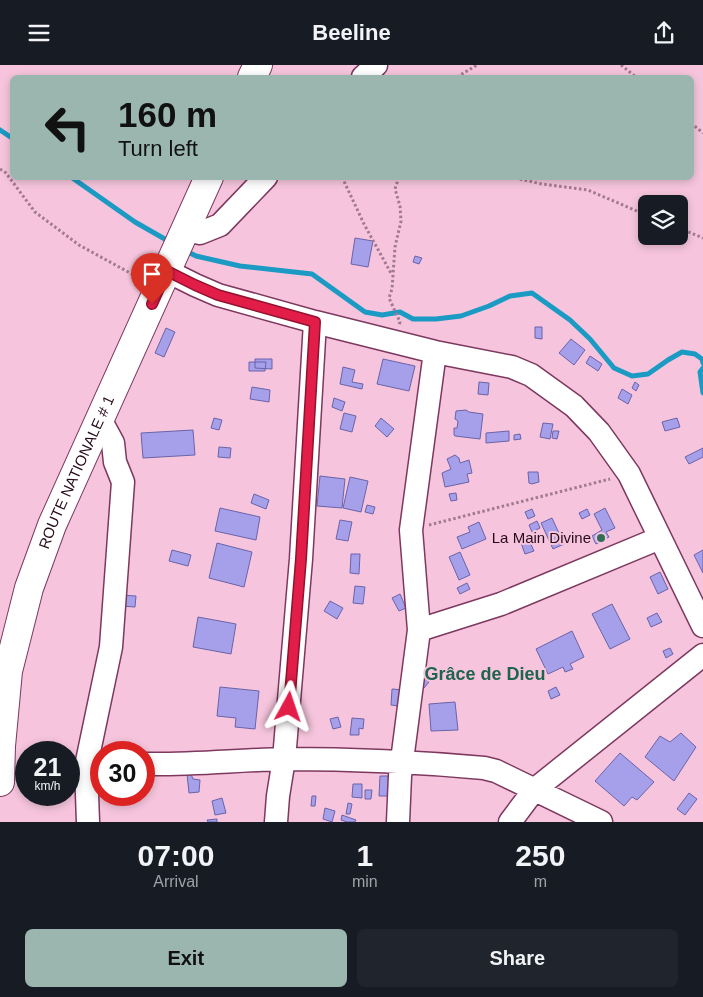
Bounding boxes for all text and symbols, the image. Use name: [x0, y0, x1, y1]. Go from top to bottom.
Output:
icon: menu: [25, 19, 53, 47]
icon: share: [650, 19, 678, 47]
text: Beeline: [312, 20, 391, 45]
icon: left: [35, 95, 100, 160]
text: 160 m: [118, 95, 217, 134]
text: Turn left: [118, 136, 198, 161]
map controls: [638, 195, 688, 245]
button: layers: [638, 195, 688, 245]
pin: [131, 253, 173, 304]
icon: arrive: [138, 260, 166, 288]
street label: ROUTE NATIONALE # 1: [35, 393, 117, 551]
place label: La Main Divine: [492, 529, 591, 546]
marker: La Main Divine: [595, 532, 607, 544]
district label: Grâce de Dieu: [424, 664, 546, 684]
position arrow: [262, 680, 314, 732]
speed limit sign: 30: [90, 741, 155, 806]
text: 21: [34, 753, 61, 781]
text: km/h: [34, 779, 61, 793]
text: 07:00: [138, 839, 214, 872]
text: 1: [356, 839, 373, 872]
text: 250: [515, 839, 565, 872]
text: Arrival: [153, 873, 199, 890]
text: min: [352, 873, 378, 890]
text: m: [534, 873, 547, 890]
button: Exit: [25, 929, 347, 987]
button: Share: [357, 929, 678, 987]

